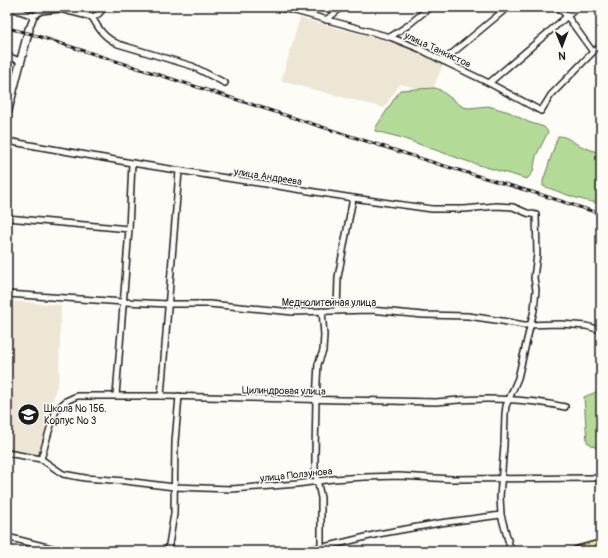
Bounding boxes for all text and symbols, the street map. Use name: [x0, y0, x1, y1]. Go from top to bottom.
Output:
north arrow: [542, 26, 582, 66]
street label: улица Танкистов: [401, 29, 473, 71]
text: N: [558, 49, 566, 62]
street label: улица Андреева: [232, 166, 303, 188]
street label: Меднолитейная улица: [282, 297, 377, 309]
street label: Цилиндровая улица: [242, 384, 326, 398]
school or university icon: Школа № 156. Корпус № 3: [15, 401, 41, 427]
place label: Школа № 156. Корпус № 3: [44, 403, 106, 427]
street label: улица Ползунова: [258, 465, 333, 485]

